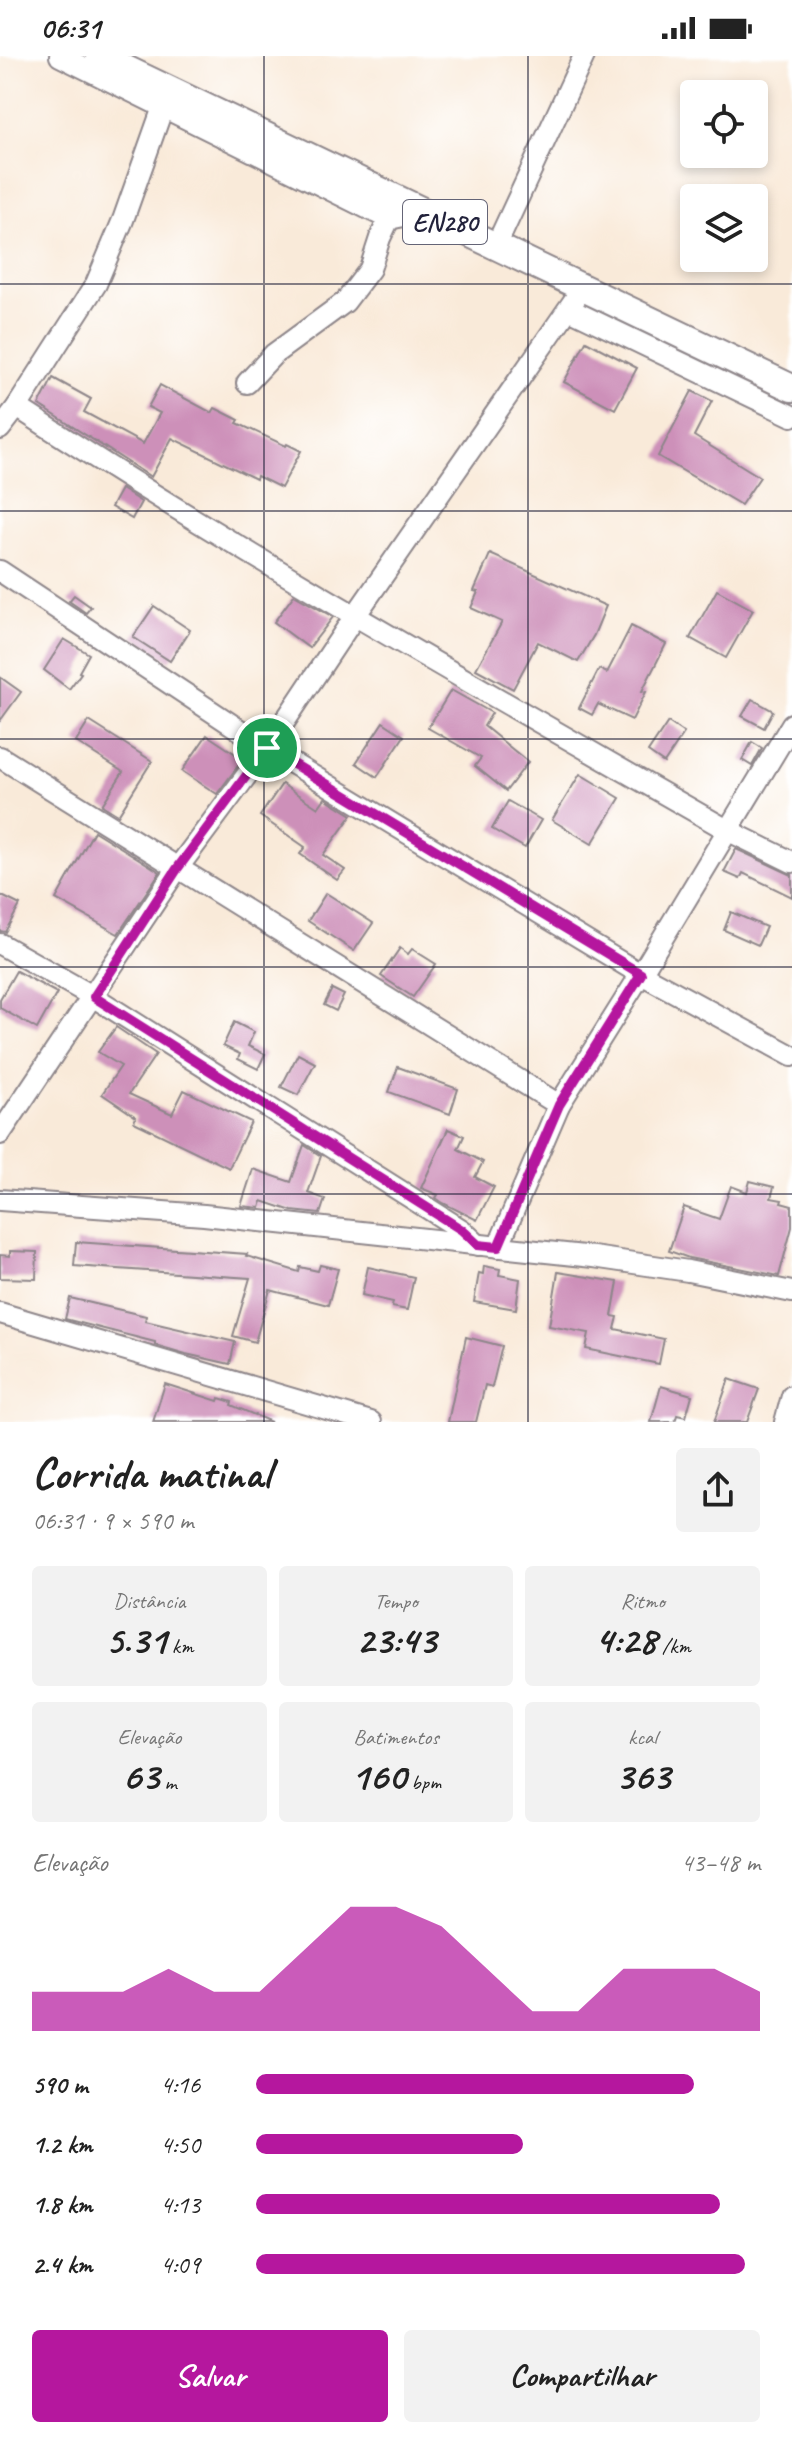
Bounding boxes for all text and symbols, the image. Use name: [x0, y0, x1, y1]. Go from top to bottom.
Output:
text: 06:31: [40, 9, 101, 47]
map controls: [680, 80, 768, 272]
button: locate: [680, 80, 768, 168]
button: layers: [680, 184, 768, 272]
road number: EN280: [403, 200, 487, 244]
pin: [233, 714, 301, 782]
icon: arrive: [245, 726, 289, 770]
text: Corrida matinal: [32, 1446, 270, 1501]
button: share: [676, 1448, 760, 1532]
text: 06:31 · 9 × 590 m: [32, 1504, 193, 1537]
text: Distância: [113, 1587, 185, 1615]
text: Tempo: [374, 1587, 418, 1615]
text: Ritmo: [620, 1587, 665, 1615]
text: 5.31: [105, 1615, 167, 1665]
text: 23:43: [356, 1615, 436, 1665]
text: 4:28: [595, 1615, 657, 1665]
text: km: [167, 1632, 193, 1660]
text: /km: [657, 1632, 691, 1660]
text: Elevação: [117, 1723, 181, 1751]
text: Batimentos: [353, 1723, 439, 1751]
text: kcal: [628, 1723, 657, 1751]
text: 63: [122, 1751, 159, 1801]
text: 160: [351, 1751, 406, 1801]
text: 363: [615, 1751, 670, 1801]
text: m: [159, 1768, 177, 1796]
text: bpm: [406, 1768, 441, 1796]
text: Elevação: [32, 1846, 107, 1879]
text: 43–48 m: [681, 1846, 760, 1879]
text: 590 m: [32, 2068, 87, 2101]
text: 4:16: [160, 2068, 200, 2101]
text: 1.2 km: [32, 2128, 92, 2161]
text: 4:50: [160, 2128, 200, 2161]
text: 1.8 km: [32, 2188, 92, 2221]
text: 4:13: [160, 2188, 200, 2221]
text: 2.4 km: [32, 2248, 92, 2281]
text: 4:09: [160, 2248, 200, 2281]
button: Salvar: [32, 2330, 388, 2422]
button: Compartilhar: [404, 2330, 760, 2422]

